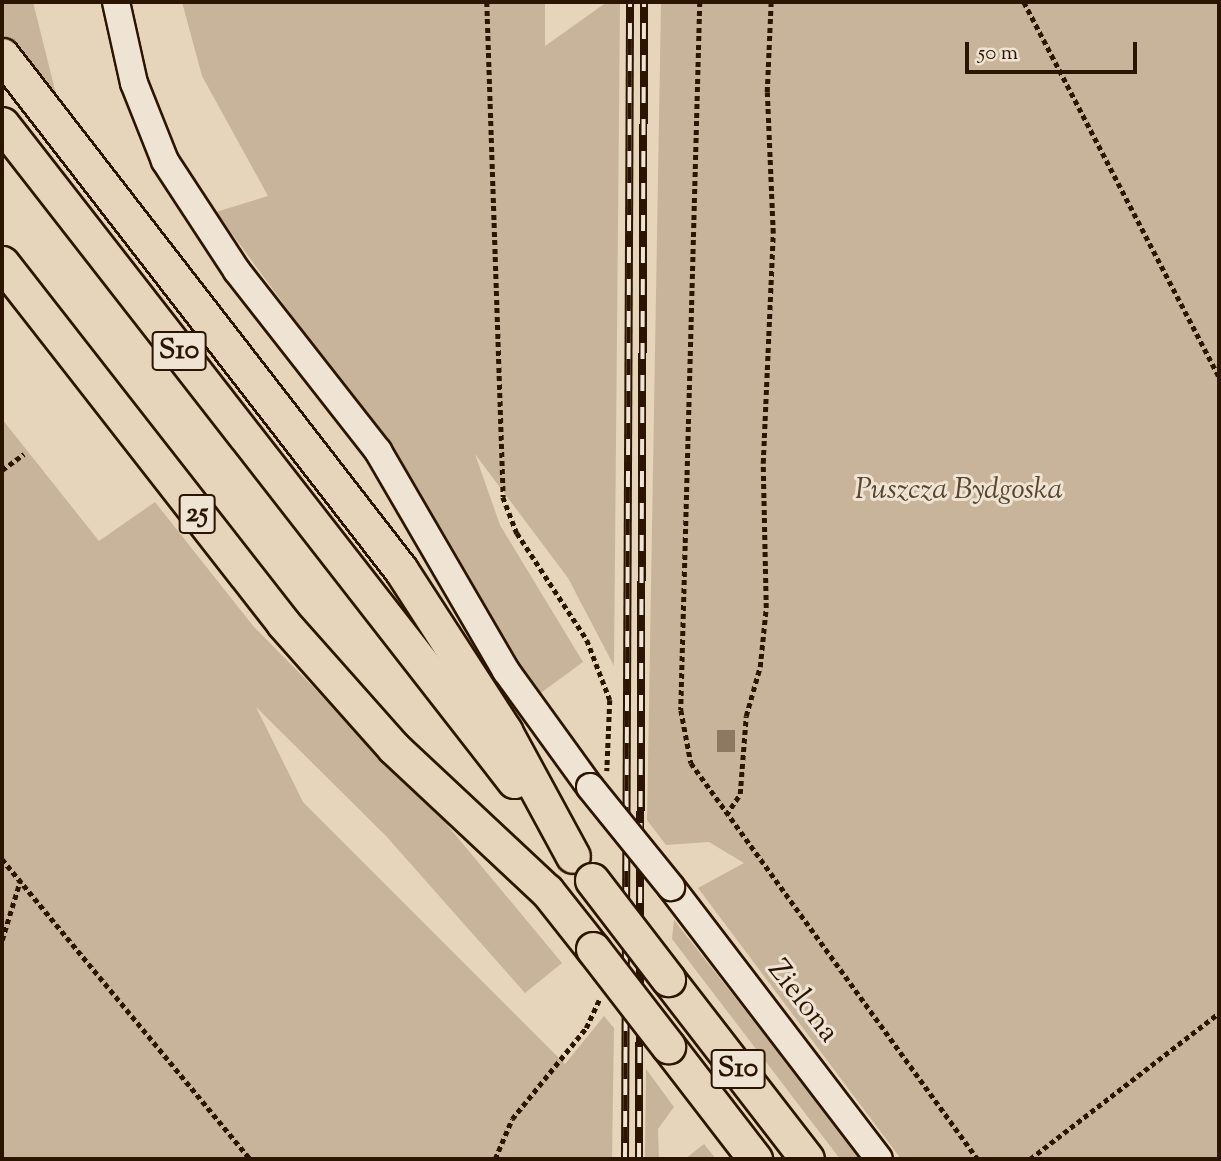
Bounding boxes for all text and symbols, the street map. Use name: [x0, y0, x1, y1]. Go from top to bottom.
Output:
scale bar: [969, 28, 1140, 72]
text: 50 m: [978, 39, 1018, 69]
road number: S10: [151, 326, 207, 376]
park label: Puszcza Bydgoska: [855, 473, 1063, 509]
road number: 25: [178, 490, 216, 538]
street label: Zielona: [759, 953, 845, 1051]
road number: S10: [710, 1044, 766, 1094]

